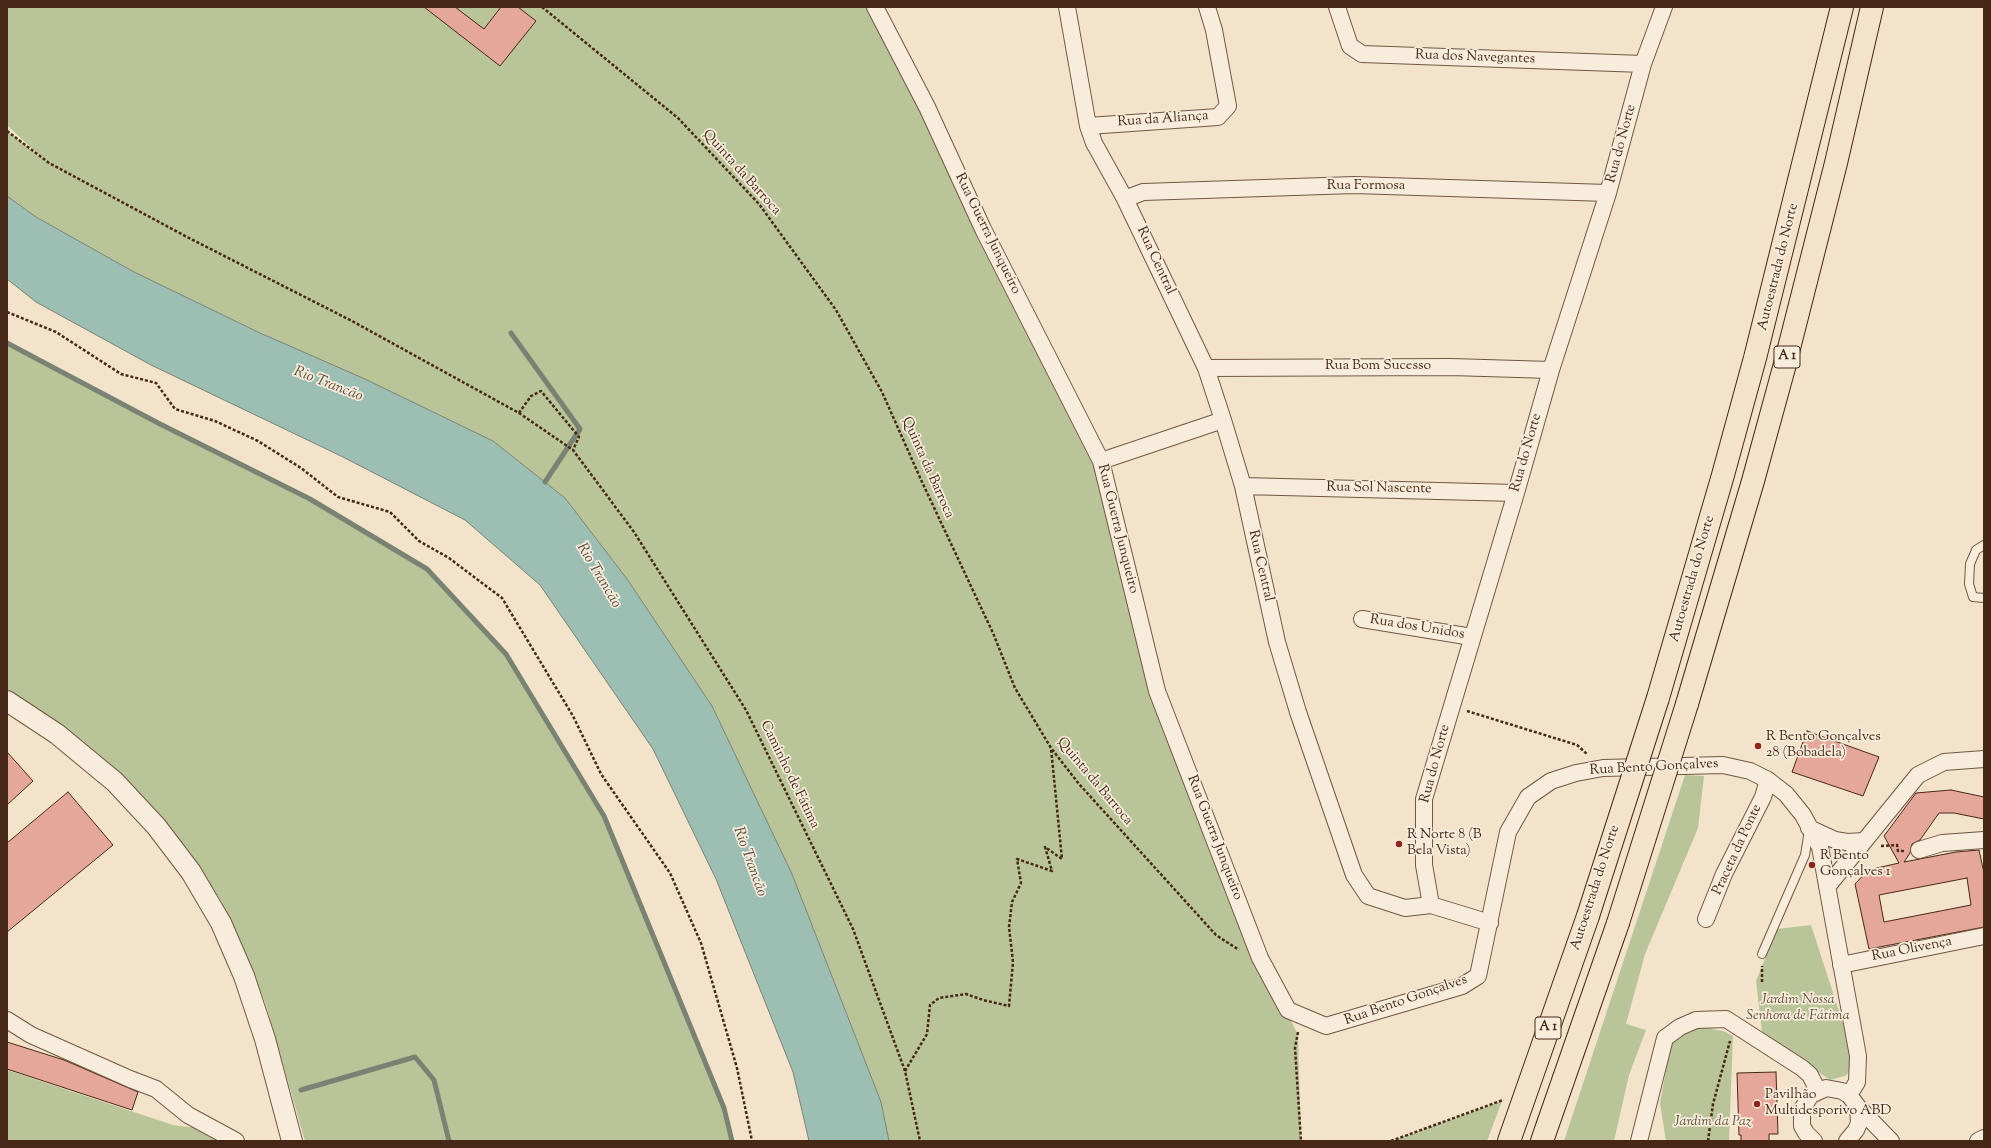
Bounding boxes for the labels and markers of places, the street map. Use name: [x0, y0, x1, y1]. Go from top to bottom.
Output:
place label: R Bento Gonçalves 28 (Bobadela): [1766, 730, 1881, 762]
marker: R Bento Gonçalves 28 (Bobadela): [1753, 741, 1763, 751]
place label: R Norte 8 (B Bela Vista): [1407, 828, 1482, 860]
marker: R Norte 8 (B Bela Vista): [1394, 839, 1404, 849]
place label: R Bento Gonçalves 1: [1820, 849, 1890, 882]
marker: R Bento Gonçalves 1: [1807, 860, 1817, 870]
place label: Pavilhão Multidesporivo ABD: [1765, 1088, 1891, 1120]
marker: Pavilhão Multidesporivo ABD: [1752, 1099, 1762, 1109]

